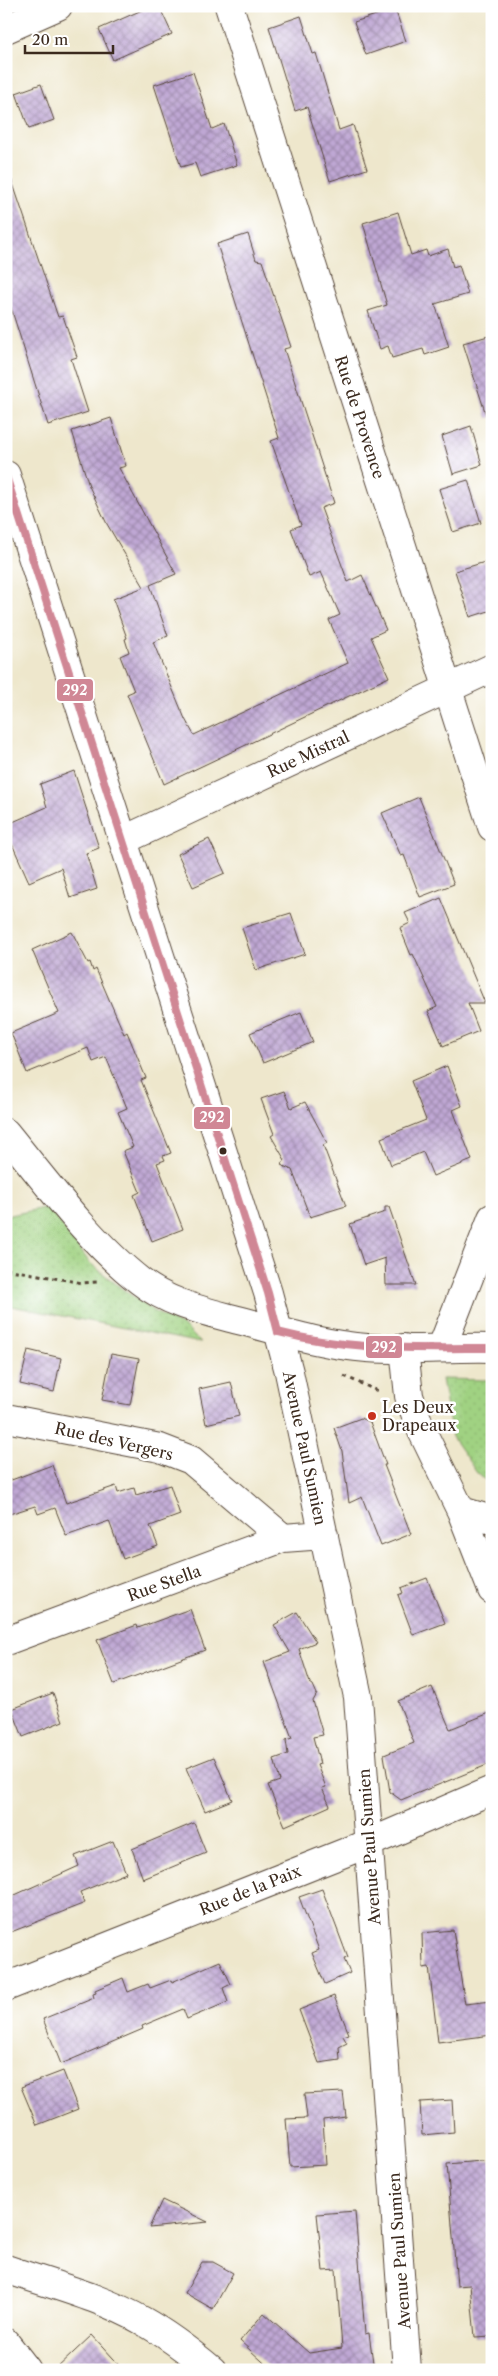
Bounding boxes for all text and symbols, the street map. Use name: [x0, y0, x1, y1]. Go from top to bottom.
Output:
scale bar: [25, 22, 112, 54]
text: 20 m: [32, 30, 68, 49]
street label: Rue de Provence: [331, 353, 389, 481]
line badge: 292: [56, 678, 94, 702]
text: 292: [63, 681, 87, 699]
street label: Rue Mistral: [264, 726, 352, 782]
line badge: 292: [193, 1106, 231, 1130]
text: 292: [200, 1108, 224, 1126]
unlabelled marker: [218, 1146, 228, 1156]
line badge: 292: [365, 1335, 403, 1359]
text: 292: [372, 1338, 396, 1356]
street label: Avenue Paul Sumien: [279, 1368, 331, 1527]
place label: Les Deux Drapeaux: [382, 1397, 457, 1435]
marker: Les Deux Drapeaux: [366, 1410, 378, 1422]
street label: Rue des Vergers: [53, 1418, 175, 1464]
street label: Rue Stella: [124, 1560, 204, 1606]
street label: Avenue Paul Sumien: [354, 1768, 385, 1927]
street label: Rue de la Paix: [196, 1860, 304, 1919]
street label: Avenue Paul Sumien: [384, 2172, 415, 2331]

